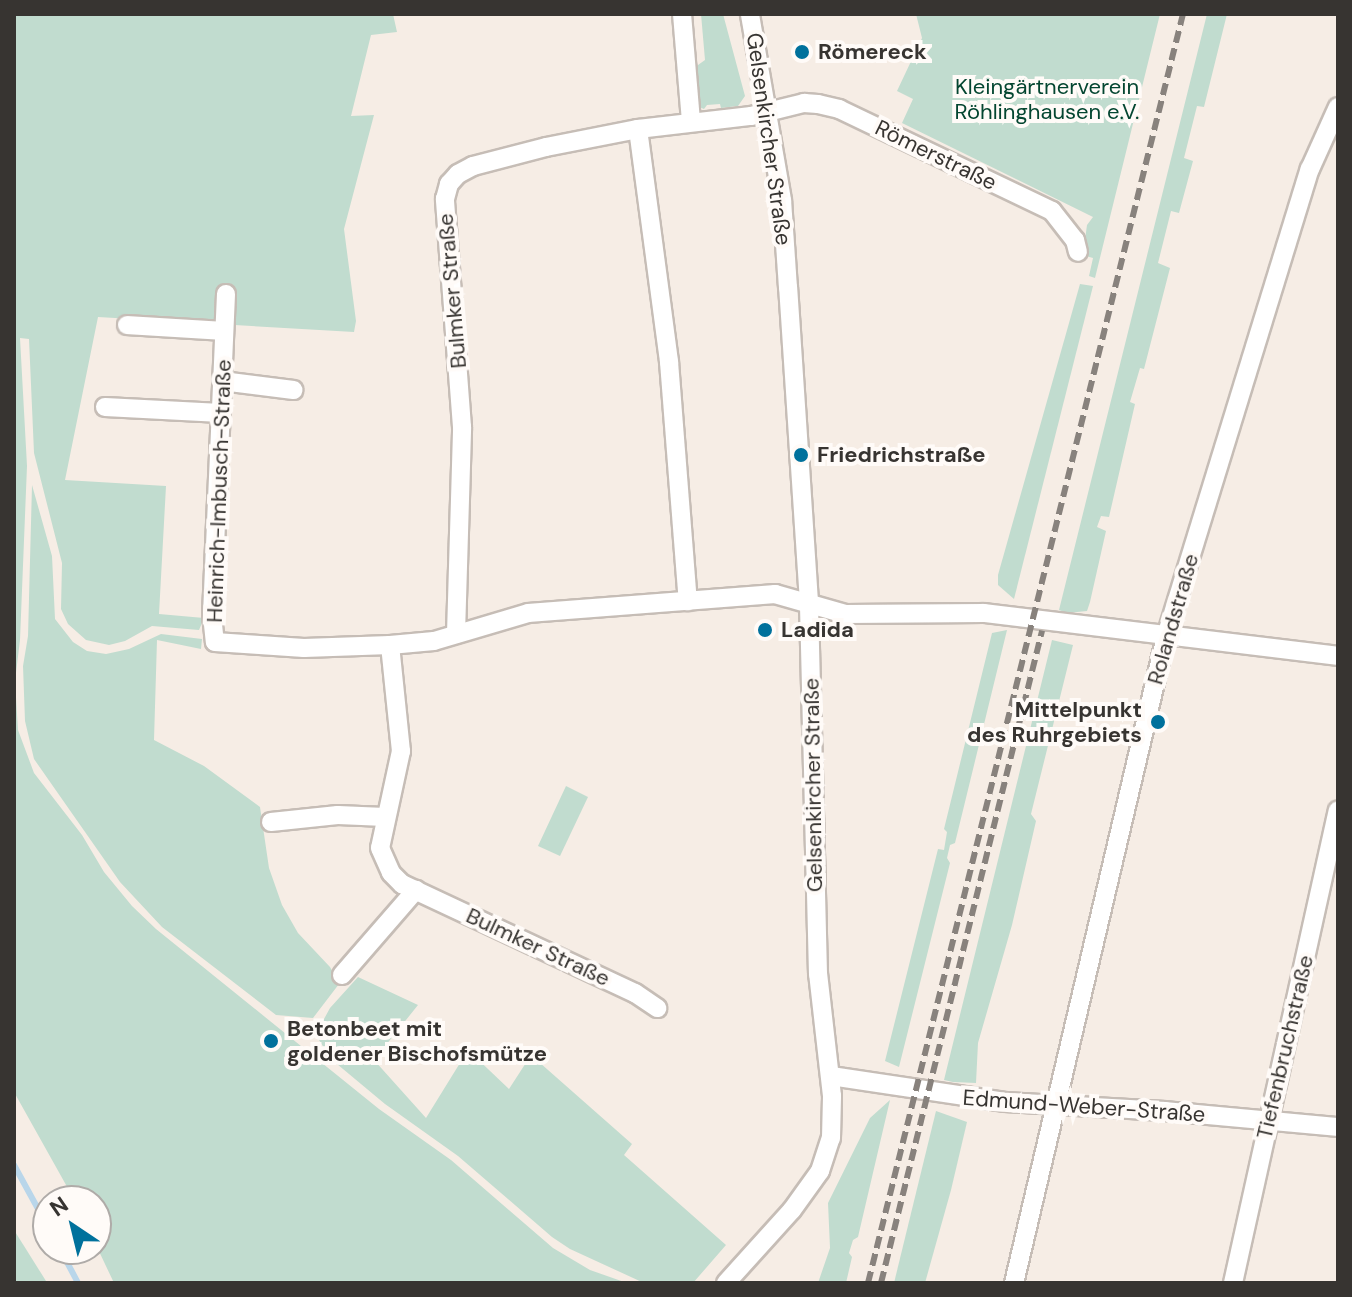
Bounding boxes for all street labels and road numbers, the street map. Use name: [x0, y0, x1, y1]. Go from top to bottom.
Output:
street label: Gelsenkircher Straße: [741, 31, 797, 247]
street label: Römerstraße: [871, 114, 1001, 196]
street label: Bulmker Straße: [432, 212, 472, 370]
street label: Heinrich-Imbusch-Straße: [201, 359, 237, 623]
street label: Rolandstraße: [1142, 551, 1204, 687]
street label: Gelsenkircher Straße: [798, 678, 828, 892]
street label: Bulmker Straße: [462, 902, 614, 992]
street label: Tiefenbruchstraße: [1251, 952, 1319, 1142]
street label: Edmund-Weber-Straße: [962, 1084, 1206, 1128]

